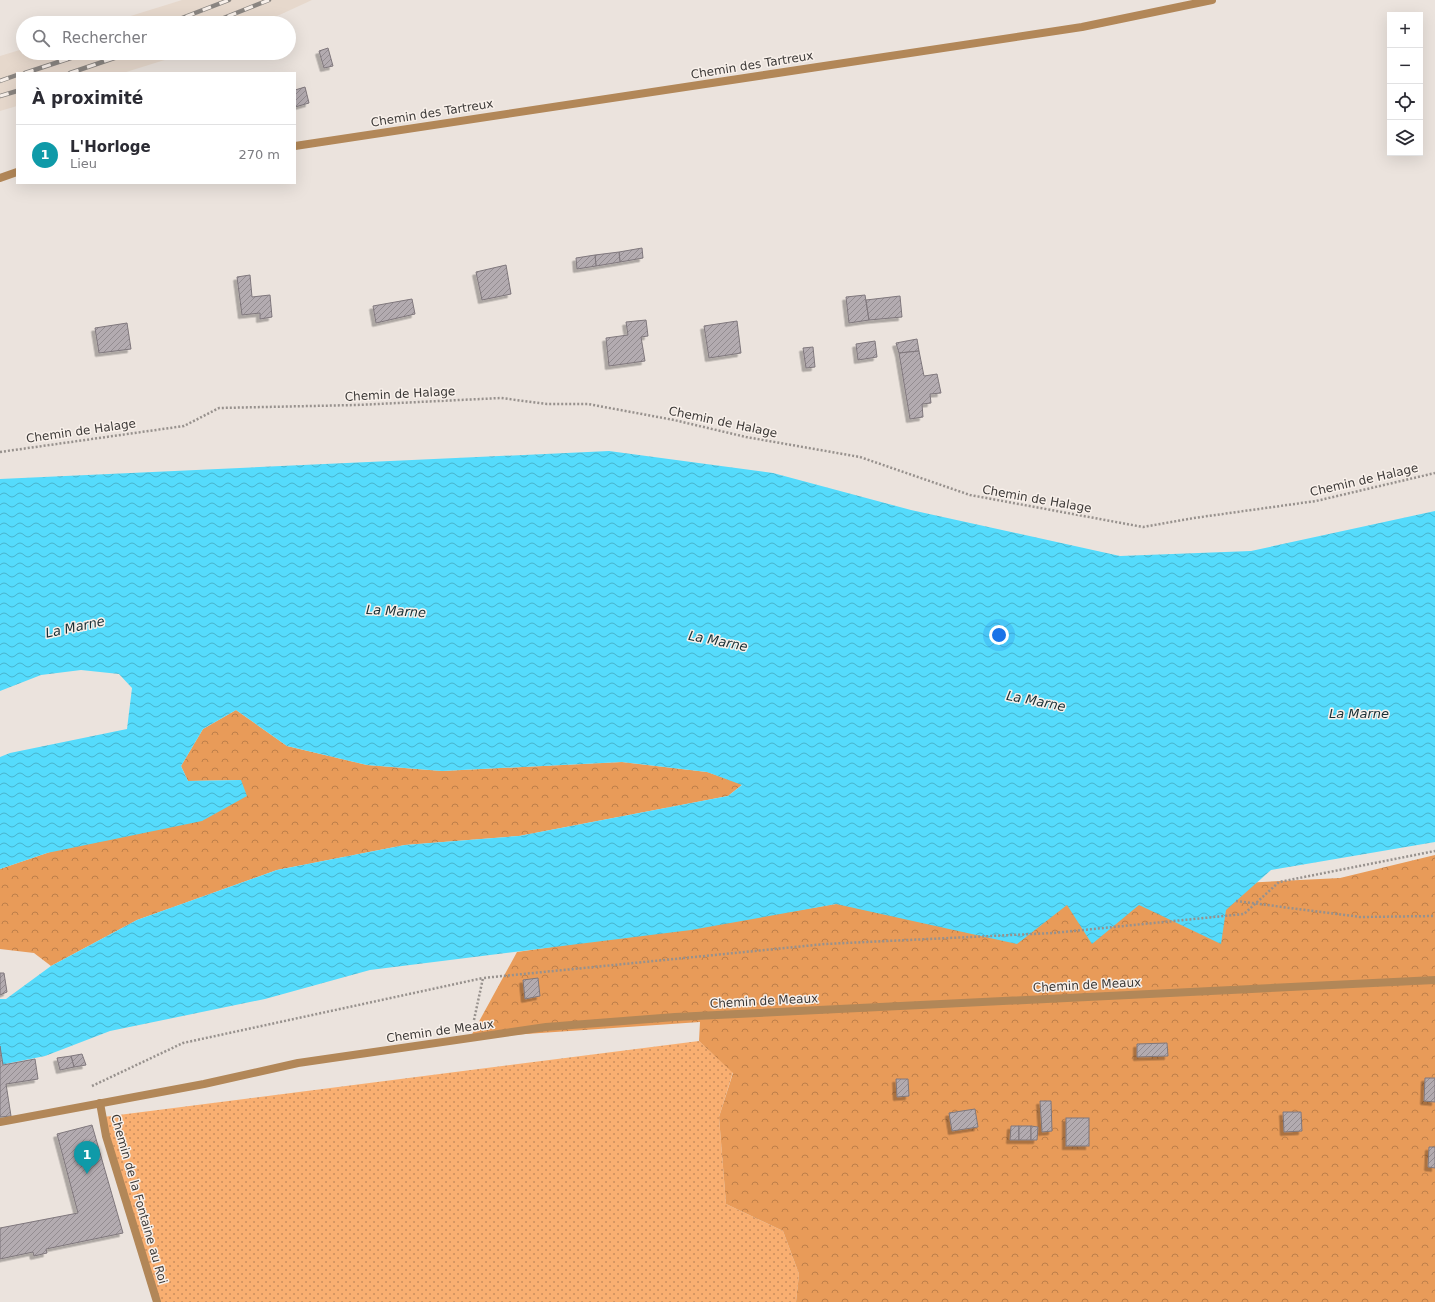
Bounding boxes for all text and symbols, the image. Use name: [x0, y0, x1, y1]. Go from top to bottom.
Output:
map controls: [1387, 12, 1423, 156]
button: +: [1387, 12, 1423, 48]
search box: [16, 16, 296, 60]
icon: search: [30, 27, 52, 49]
text: Rechercher: [62, 29, 147, 47]
street label: Chemin des Tartreux: [690, 48, 814, 82]
button: −: [1387, 48, 1423, 84]
button: locate: [1387, 84, 1423, 120]
text: À proximité: [32, 88, 143, 108]
street label: Chemin des Tartreux: [370, 96, 494, 130]
button: layers: [1387, 120, 1423, 156]
text: L'Horloge: [70, 138, 151, 156]
text: 1: [40, 147, 50, 162]
text: 270 m: [238, 147, 280, 162]
text: Lieu: [70, 156, 97, 171]
street label: Chemin de Halage: [344, 384, 456, 404]
street label: Chemin de Halage: [667, 404, 779, 440]
street label: Chemin de Halage: [25, 416, 137, 446]
street label: Chemin de Halage: [1308, 461, 1420, 499]
street label: Chemin de Halage: [981, 482, 1093, 516]
water label: La Marne: [366, 602, 426, 620]
water label: La Marne: [44, 613, 106, 641]
your location: [989, 625, 1009, 645]
water label: La Marne: [687, 628, 749, 654]
water label: La Marne: [1005, 688, 1067, 714]
water label: La Marne: [1329, 706, 1389, 721]
street label: Chemin de Meaux: [1032, 975, 1142, 995]
street label: Chemin de Meaux: [709, 991, 819, 1011]
street label: Chemin de Meaux: [385, 1017, 495, 1045]
street label: Chemin de la Fontaine au Roi: [108, 1112, 170, 1286]
pin: 1: [74, 1141, 100, 1174]

